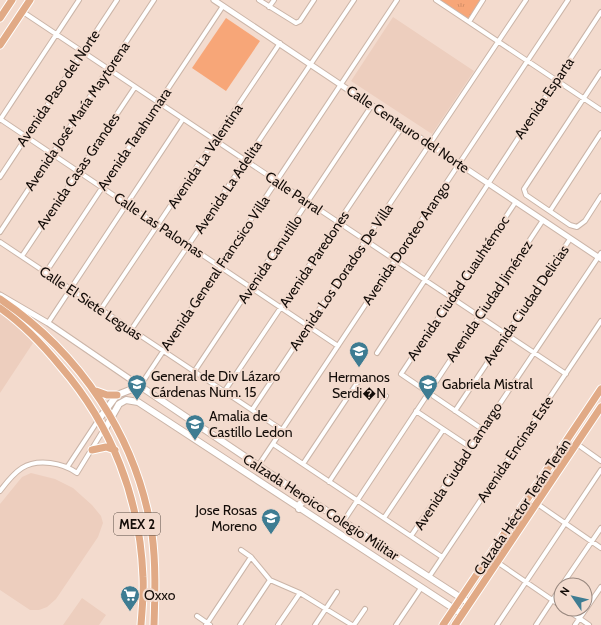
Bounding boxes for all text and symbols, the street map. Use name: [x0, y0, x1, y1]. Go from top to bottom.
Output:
street label: Avenida Paso del Norte: [12, 26, 104, 150]
street label: Avenida José María Maytorena: [20, 38, 134, 194]
street label: Avenida Esparta: [510, 54, 578, 142]
street label: Calle Centauro del Norte: [343, 81, 473, 177]
street label: Avenida Tarahumara: [93, 84, 175, 194]
street label: Avenida La Valentina: [163, 100, 247, 212]
street label: Avenida Casas Grandes: [32, 109, 124, 233]
street label: Avenida La Adelita: [190, 137, 266, 237]
street label: Calle Parral: [262, 167, 327, 219]
street label: Avenida Doroteo Arango: [358, 178, 454, 308]
street label: Calle Las Palomas: [110, 188, 208, 262]
street label: Avenida General Francsico Villa: [156, 192, 274, 354]
street label: Avenida Los Dorados De Villa: [285, 200, 397, 354]
street label: Avenida Paredones: [275, 207, 353, 311]
street label: Avenida Canutillo: [234, 211, 306, 307]
street label: Avenida Ciudad Cuauhtémoc: [403, 212, 513, 364]
street label: Avenida Ciudad Jiménez: [442, 236, 537, 365]
street label: Avenida Ciudad Delicias: [479, 242, 573, 368]
street label: Calle El Siete Leguas: [36, 262, 146, 344]
school or university icon: Hermanos Serdi�N: [348, 340, 370, 368]
place label: General de Div Lázaro Cárdenas Num. 15: [151, 367, 280, 401]
place label: Hermanos Serdi�N: [328, 368, 390, 402]
school or university icon: General de Div Lázaro Cárdenas Num. 15: [126, 373, 148, 401]
school or university icon: Gabriela Mistral: [417, 373, 439, 401]
place label: Gabriela Mistral: [442, 375, 533, 393]
street label: Avenida Encinas Este: [473, 393, 557, 505]
street label: Avenida Ciudad Camargo: [410, 399, 506, 533]
place label: Amalia de Castillo Ledon: [209, 407, 293, 441]
school or university icon: Amalia de Castillo Ledon: [184, 413, 206, 441]
street label: Calzada Héctor Terán Terán: [470, 435, 574, 579]
street label: Calzada Heroico Colegio Militar: [240, 450, 403, 565]
place label: Jose Rosas Moreno: [195, 501, 257, 535]
school or university icon: Jose Rosas Moreno: [260, 507, 282, 535]
road number: MEX 2: [114, 513, 160, 535]
north arrow: [553, 577, 593, 617]
supermarket icon: Oxxo: [119, 584, 141, 612]
text: N: [557, 584, 573, 599]
place label: Oxxo: [144, 586, 176, 604]

